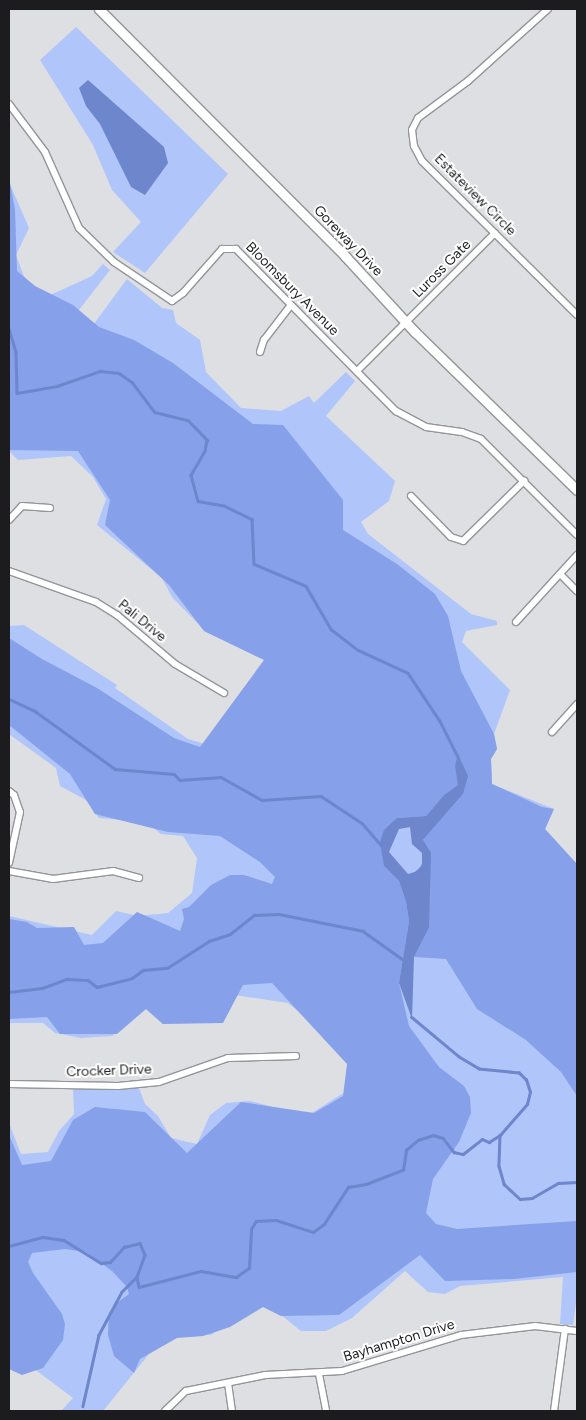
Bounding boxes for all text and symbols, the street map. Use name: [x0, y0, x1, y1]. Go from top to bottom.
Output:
street label: Estateview Circle: [431, 151, 519, 239]
street label: Goreway Drive: [310, 202, 386, 280]
street label: Luross Gate: [409, 236, 475, 302]
street label: Bloomsbury Avenue: [242, 239, 342, 339]
street label: Pali Drive: [114, 596, 170, 646]
street label: Crocker Drive: [66, 1061, 152, 1081]
street label: Bayhampton Drive: [342, 1316, 456, 1366]

